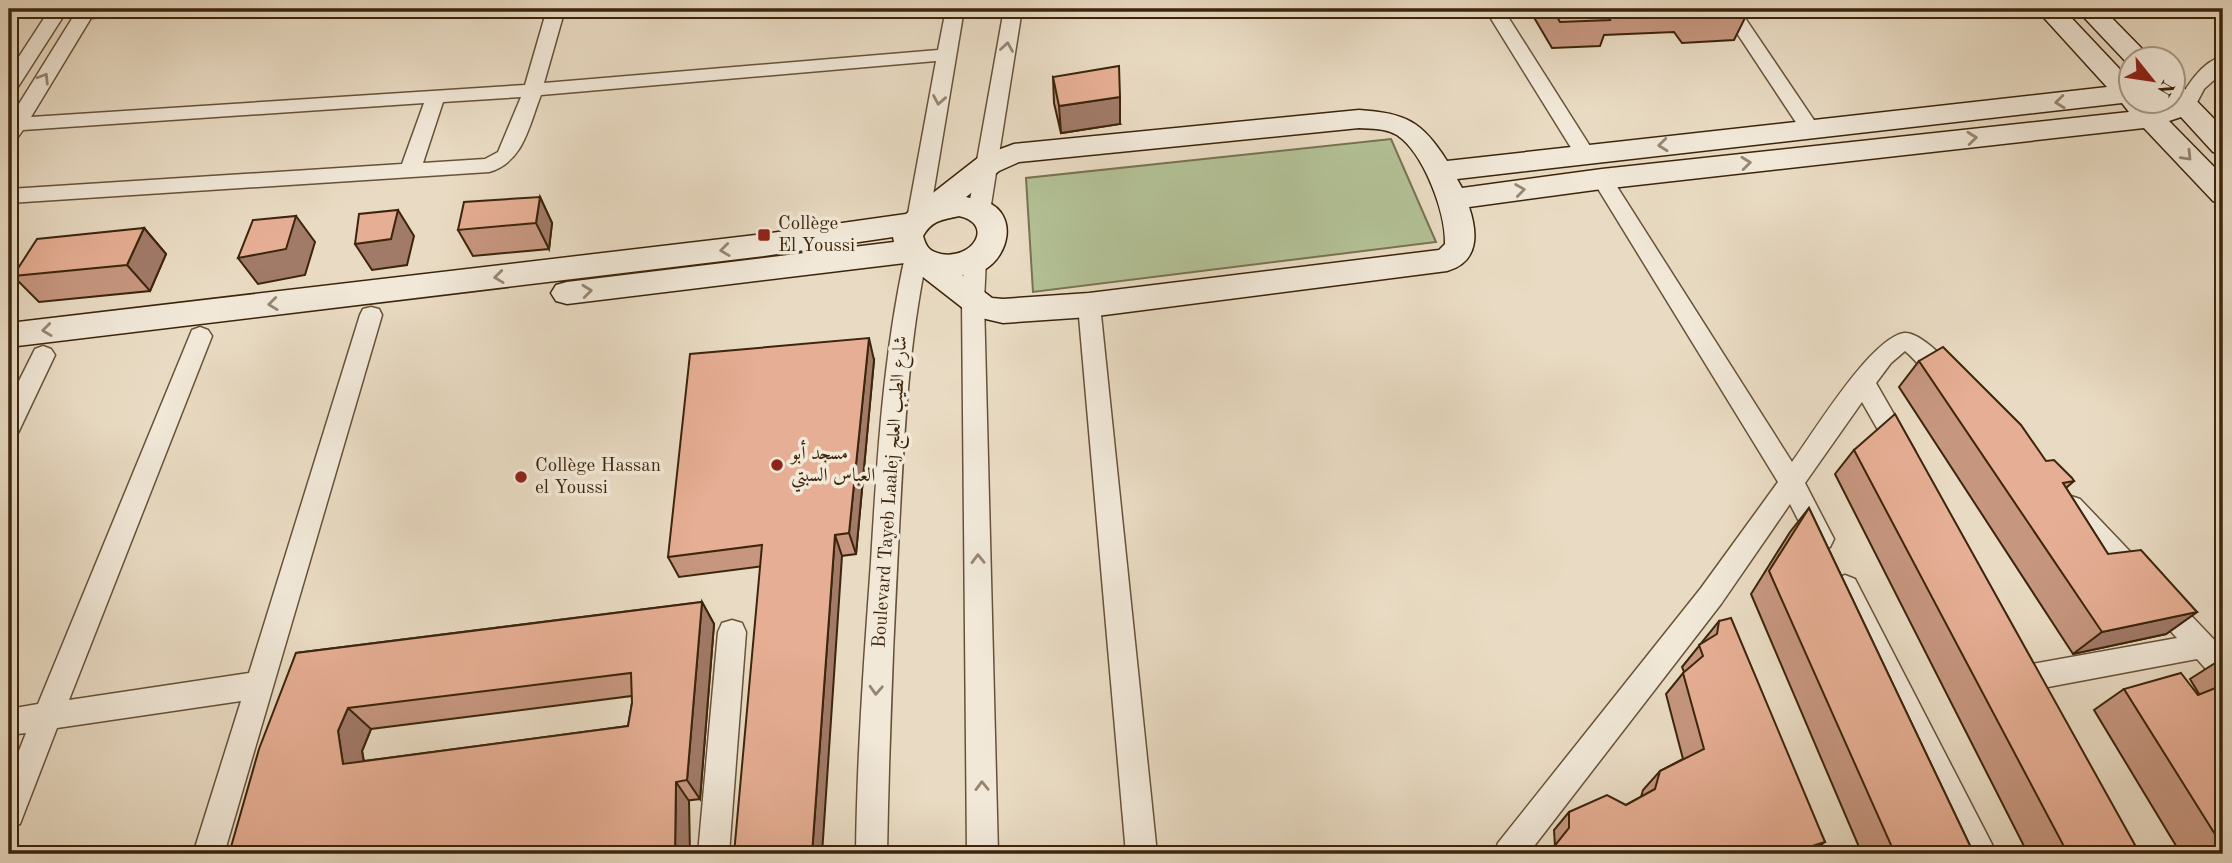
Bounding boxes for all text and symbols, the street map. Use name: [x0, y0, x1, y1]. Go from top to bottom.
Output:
one-way arrow: [999, 42, 1014, 53]
north arrow: [2116, 46, 2186, 116]
one-way arrow: [36, 73, 49, 86]
text: N: [2152, 76, 2176, 99]
one-way arrow: [932, 94, 947, 106]
one-way arrow: [2054, 94, 2065, 109]
one-way arrow: [1966, 131, 1978, 146]
one-way arrow: [1657, 137, 1668, 152]
one-way arrow: [2179, 148, 2191, 161]
one-way arrow: [1740, 156, 1752, 171]
one-way arrow: [1514, 183, 1526, 198]
place label: Collège El Youssi: [778, 215, 855, 256]
marker: Collège El Youssi: [756, 227, 772, 243]
one-way arrow: [719, 242, 730, 257]
one-way arrow: [493, 269, 505, 284]
one-way arrow: [582, 283, 593, 298]
one-way arrow: [267, 296, 279, 311]
one-way arrow: [41, 323, 53, 338]
street label: Boulevard Tayeb Laalej شارع الطيب العلج: [871, 335, 917, 649]
place label: مسجد أبو العباس السبتي: [789, 440, 875, 493]
place label: Collège Hassan el Youssi: [535, 457, 661, 498]
marker: مسجد أبو العباس السبتي: [769, 457, 785, 473]
marker: Collège Hassan el Youssi: [513, 469, 529, 485]
one-way arrow: [970, 553, 986, 563]
one-way arrow: [869, 684, 884, 695]
one-way arrow: [974, 780, 990, 791]

